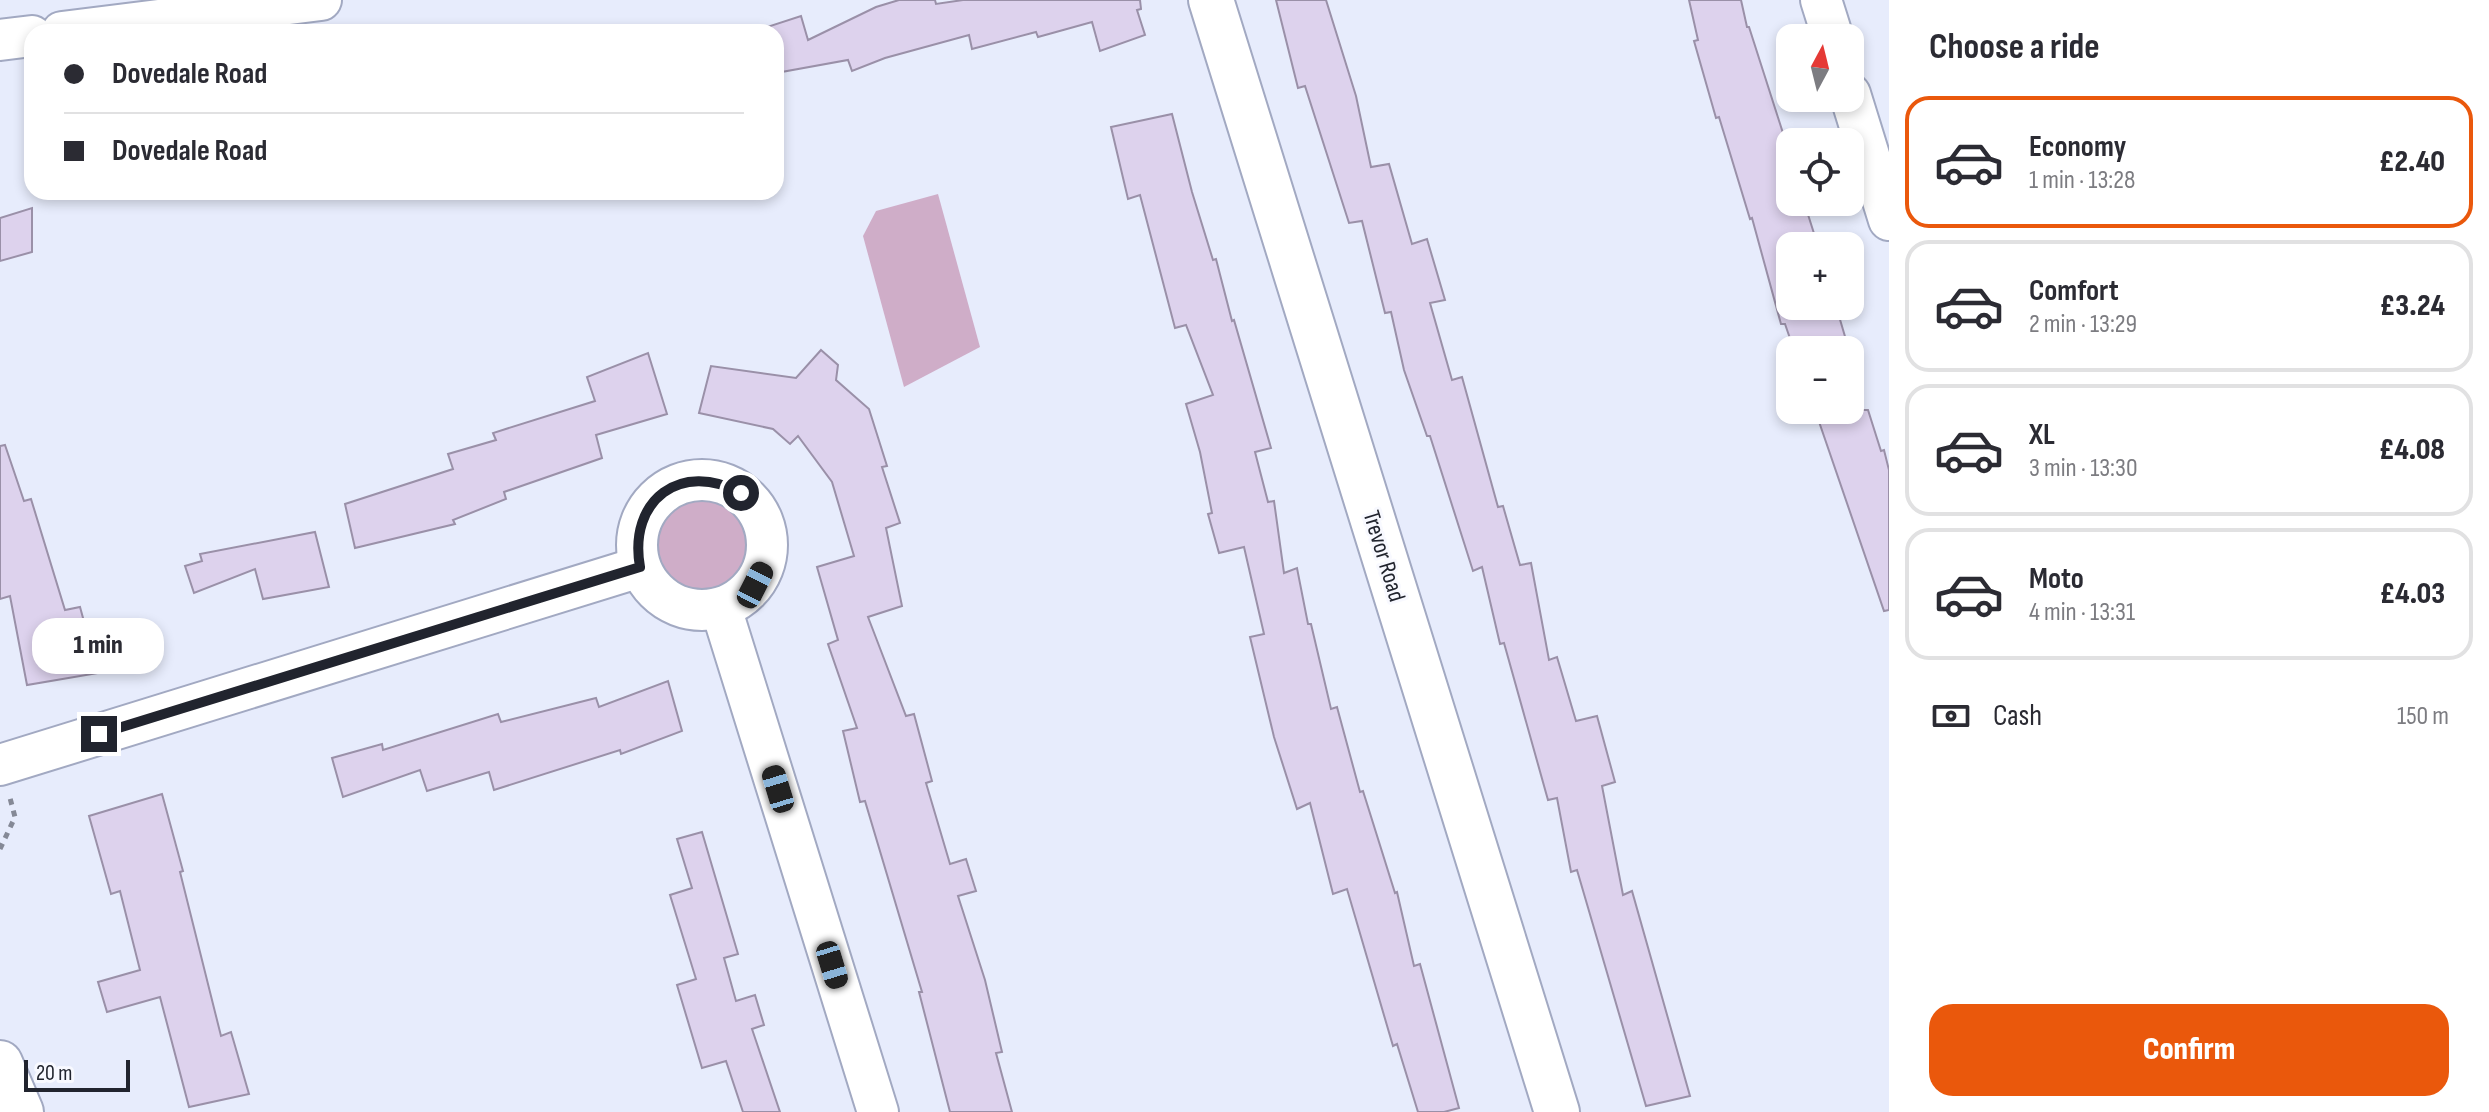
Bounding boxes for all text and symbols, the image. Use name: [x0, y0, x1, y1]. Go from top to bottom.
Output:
north arrow: [1776, 24, 1864, 112]
map controls: [1776, 24, 1864, 424]
text: Choose a ride: [1929, 26, 2100, 69]
text: Dovedale Road: [112, 56, 267, 92]
icon: car: [1933, 126, 2005, 198]
button: locate: [1776, 128, 1864, 216]
text: Economy: [2029, 129, 2126, 165]
text: Dovedale Road: [112, 133, 267, 169]
text: £2.40: [2379, 144, 2445, 180]
text: 1 min · 13:28: [2029, 165, 2135, 196]
button: +: [1776, 232, 1864, 320]
icon: car: [1933, 270, 2005, 342]
text: Comfort: [2029, 273, 2119, 309]
text: £3.24: [2380, 288, 2445, 324]
text: 2 min · 13:29: [2029, 309, 2137, 340]
button: −: [1776, 336, 1864, 424]
icon: car: [1933, 414, 2005, 486]
text: XL: [2029, 417, 2055, 453]
text: £4.08: [2379, 432, 2445, 468]
text: 3 min · 13:30: [2029, 453, 2138, 484]
route start: [723, 475, 759, 511]
street label: Trevor Road: [1356, 507, 1412, 605]
car: [733, 558, 777, 612]
icon: car: [1933, 558, 2005, 630]
text: Moto: [2029, 561, 2084, 597]
text: £4.03: [2380, 576, 2445, 612]
text: 4 min · 13:31: [2029, 597, 2135, 628]
callout: 1 min: [33, 618, 165, 674]
text: 1 min: [73, 630, 123, 661]
icon: cash: [1929, 694, 1973, 738]
text: Cash: [1993, 698, 2042, 734]
text: 150 m: [2397, 701, 2449, 732]
route end: [81, 716, 117, 752]
car: [760, 763, 796, 815]
car: [814, 939, 850, 991]
button: Confirm: [1929, 1004, 2449, 1096]
scale bar: [24, 1056, 130, 1092]
text: 20 m: [36, 1060, 73, 1087]

